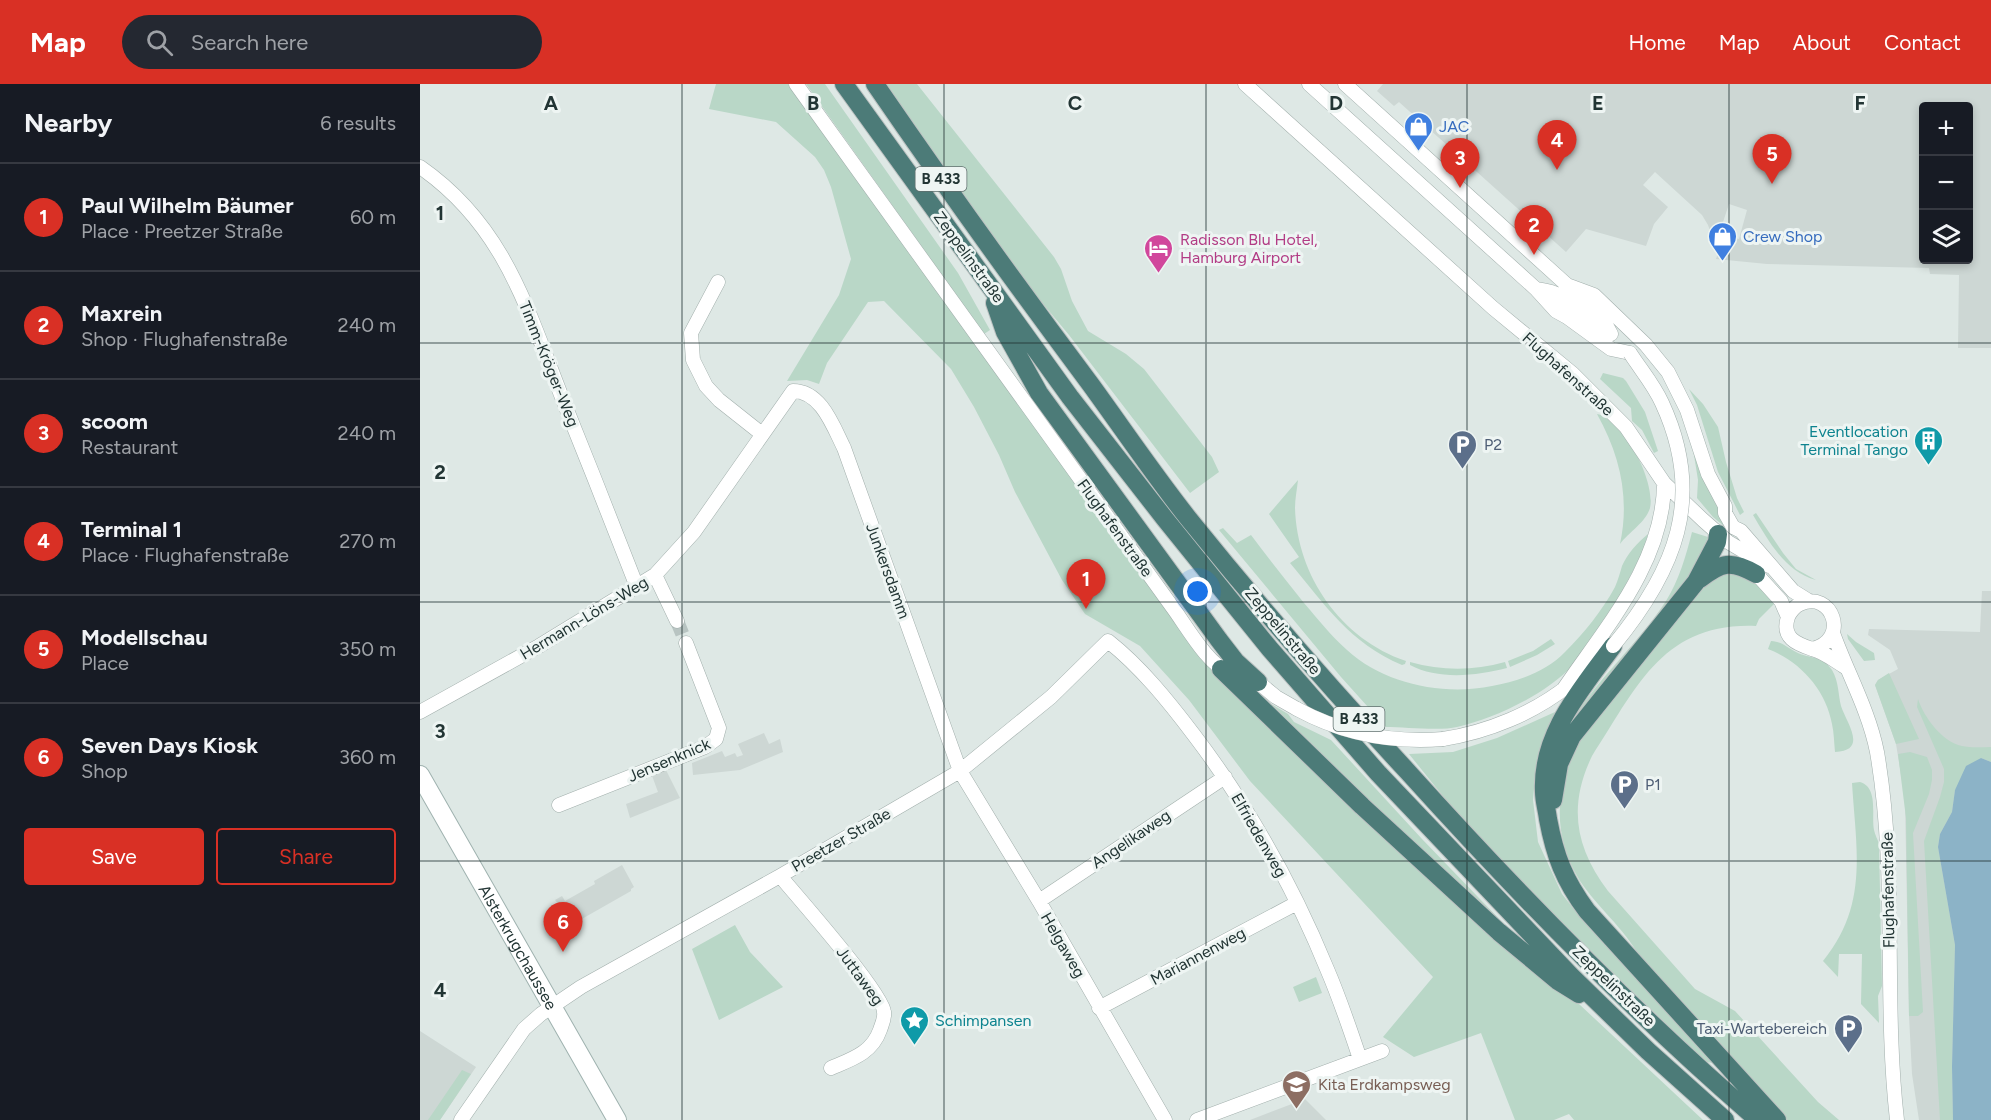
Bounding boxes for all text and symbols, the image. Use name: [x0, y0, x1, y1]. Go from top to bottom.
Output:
search box: [122, 15, 542, 69]
text: Map: [30, 25, 86, 59]
icon: search: [143, 26, 176, 59]
text: Search here: [191, 29, 308, 56]
text: Home: [1629, 30, 1686, 55]
text: Map: [1719, 30, 1760, 55]
text: About: [1793, 30, 1851, 55]
text: Contact: [1884, 30, 1961, 55]
text: A: [544, 91, 559, 115]
text: B: [807, 91, 819, 115]
text: C: [1068, 91, 1082, 115]
text: D: [1329, 91, 1343, 115]
text: E: [1592, 91, 1604, 115]
text: F: [1854, 91, 1866, 115]
map controls: [1919, 102, 1973, 264]
button: +: [1919, 102, 1973, 156]
text: Nearby: [24, 107, 112, 139]
shop icon: JAC: [1402, 110, 1434, 152]
text: 6 results: [320, 111, 396, 135]
place label: JAC: [1439, 117, 1469, 136]
pin: 4: [1538, 120, 1576, 170]
pin: 5: [1752, 135, 1792, 184]
pin: 3: [1440, 138, 1480, 188]
button: −: [1919, 156, 1973, 210]
road number: B 433: [916, 167, 966, 191]
text: Paul Wilhelm Bäumer: [81, 192, 294, 219]
text: 1: [436, 201, 444, 225]
text: 1: [39, 205, 48, 229]
text: 60 m: [350, 205, 396, 229]
pin: 2: [1514, 206, 1554, 255]
street label: Zeppelinstraße: [930, 208, 1008, 306]
button: layers: [1919, 210, 1973, 264]
text: Place · Preetzer Straße: [81, 219, 283, 243]
shop icon: Crew Shop: [1706, 220, 1738, 262]
place label: Crew Shop: [1743, 227, 1822, 246]
place label: Radisson Blu Hotel, Hamburg Airport: [1180, 230, 1318, 267]
hotel icon: Radisson Blu Hotel, Hamburg Airport: [1143, 232, 1175, 274]
street label: Timm-Kröger-Weg: [515, 298, 583, 430]
text: Maxrein: [81, 300, 162, 327]
text: 2: [38, 313, 49, 337]
text: 240 m: [338, 313, 396, 337]
text: Shop · Flughafenstraße: [81, 327, 288, 351]
street label: Flughafenstraße: [1519, 328, 1618, 420]
text: scoom: [81, 408, 148, 435]
text: 3: [38, 421, 49, 445]
text: 240 m: [338, 421, 396, 445]
place label: Eventlocation Terminal Tango: [1801, 422, 1908, 459]
building icon: Eventlocation Terminal Tango: [1913, 424, 1945, 466]
parking icon: P2: [1447, 428, 1479, 470]
text: Restaurant: [81, 435, 178, 459]
place label: P2: [1484, 435, 1502, 454]
text: 2: [434, 460, 446, 484]
street label: Flughafenstraße: [1073, 476, 1157, 581]
text: Terminal 1: [81, 516, 182, 543]
street label: Junkersdamm: [862, 521, 914, 621]
text: 4: [37, 529, 50, 553]
text: 270 m: [339, 529, 396, 553]
text: Place · Flughafenstraße: [81, 543, 289, 567]
pin: 1: [1066, 560, 1106, 609]
street label: Hermann-Löns-Weg: [517, 572, 651, 664]
your location: [1183, 577, 1212, 606]
street label: Zeppelinstraße: [1241, 584, 1325, 679]
text: Modellschau: [81, 624, 208, 651]
text: 5: [38, 637, 49, 661]
text: 350 m: [339, 637, 396, 661]
text: Place: [81, 651, 129, 675]
road number: B 433: [1334, 707, 1384, 731]
text: 3: [434, 719, 446, 743]
text: Seven Days Kiosk: [81, 732, 258, 759]
street label: Jensenknick: [625, 734, 713, 786]
text: 6: [38, 745, 49, 769]
text: 360 m: [339, 745, 396, 769]
text: Shop: [81, 759, 128, 783]
parking icon: P1: [1608, 768, 1640, 810]
place label: P1: [1645, 775, 1661, 794]
street label: Elfriedenweg: [1227, 789, 1291, 881]
street label: Preetzer Straße: [788, 804, 894, 876]
street label: Angelikaweg: [1088, 806, 1174, 872]
button: Save: [24, 828, 204, 885]
button: Share: [216, 828, 396, 885]
street label: Flughafenstraße: [1877, 832, 1899, 948]
street label: Alsterkrugchaussee: [475, 881, 561, 1013]
pin: 6: [544, 902, 582, 952]
street label: Helgaweg: [1037, 909, 1089, 981]
street label: Mariannenweg: [1147, 923, 1249, 989]
street label: Zeppelinstraße: [1569, 942, 1659, 1030]
street label: Juttaweg: [832, 943, 888, 1009]
text: 4: [434, 978, 447, 1002]
place icon: Schimpansen: [898, 1004, 930, 1046]
place label: Schimpansen: [935, 1011, 1031, 1030]
parking icon: Taxi-Wartebereich: [1832, 1012, 1864, 1054]
place label: Taxi-Wartebereich: [1696, 1019, 1827, 1038]
school or university icon: Kita Erdkampsweg: [1281, 1068, 1313, 1110]
place label: Kita Erdkampsweg: [1318, 1075, 1451, 1094]

